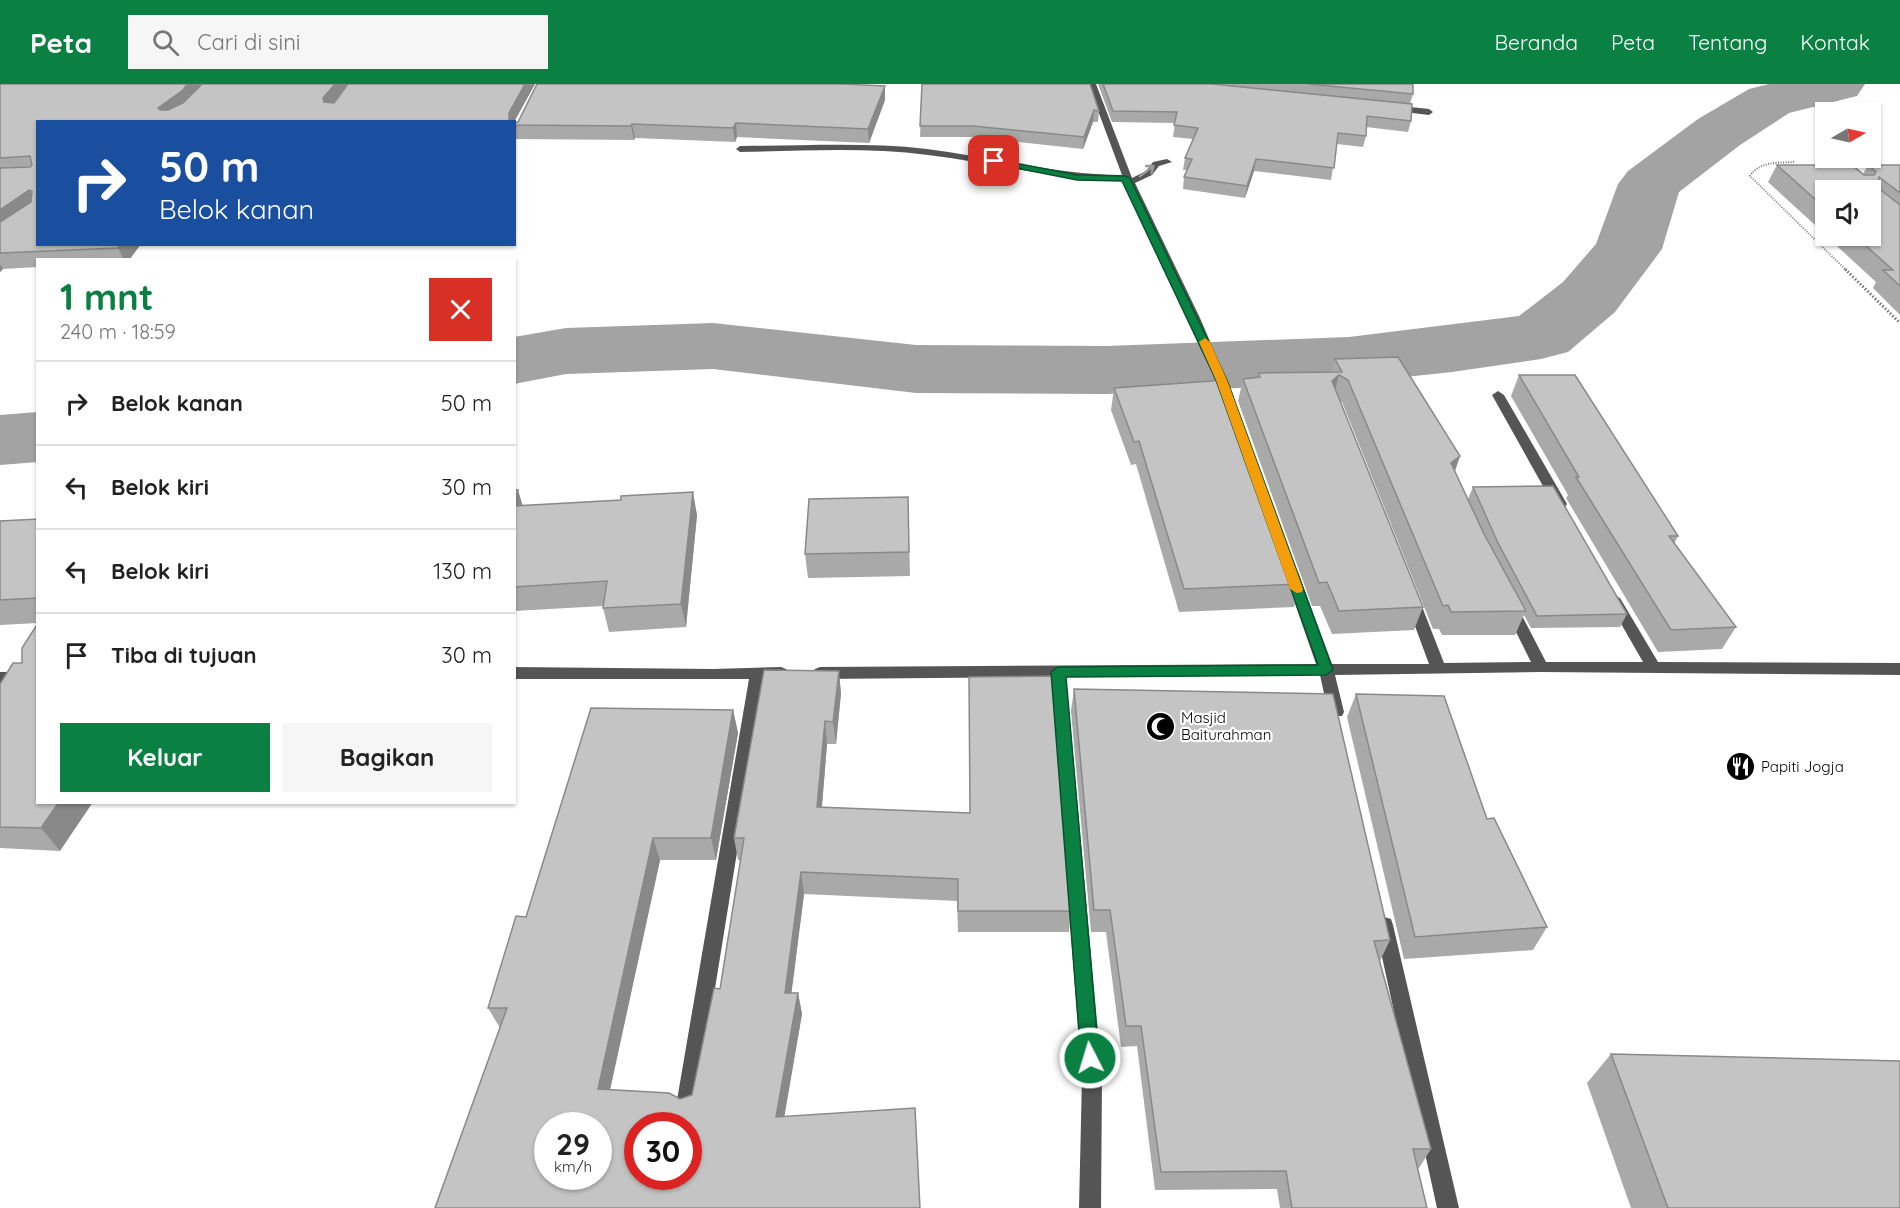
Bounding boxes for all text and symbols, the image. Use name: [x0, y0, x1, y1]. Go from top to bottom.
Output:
search box: [128, 15, 548, 69]
text: Peta: [30, 25, 92, 60]
icon: search: [149, 26, 182, 59]
text: Cari di sini: [197, 28, 301, 56]
text: Beranda: [1494, 29, 1578, 55]
text: Peta: [1611, 29, 1655, 55]
text: Tentang: [1688, 29, 1767, 55]
text: Kontak: [1800, 29, 1870, 55]
north arrow: [1815, 102, 1881, 168]
map controls: [1815, 102, 1881, 246]
pin: [968, 135, 1019, 186]
text: 50 m: [159, 140, 259, 193]
icon: right: [60, 144, 138, 222]
icon: arrive: [977, 144, 1010, 177]
one-way arrow: [1139, 165, 1155, 178]
button: sound: [1815, 180, 1881, 246]
text: Belok kanan: [159, 192, 314, 226]
text: 1 mnt: [60, 274, 153, 319]
button: close: [429, 278, 492, 341]
text: 240 m · 18:59: [60, 319, 176, 344]
icon: right: [60, 387, 93, 420]
text: Belok kanan: [111, 389, 243, 417]
text: 50 m: [441, 389, 492, 417]
icon: left: [60, 471, 93, 504]
text: Belok kiri: [111, 473, 209, 501]
text: 30 m: [441, 473, 492, 501]
icon: left: [60, 555, 93, 588]
text: Belok kiri: [111, 557, 209, 585]
text: 130 m: [433, 557, 492, 585]
icon: arrive: [60, 639, 93, 672]
text: Tiba di tujuan: [111, 641, 257, 669]
text: 30 m: [441, 641, 492, 669]
place label: Masjid Baiturahman: [1181, 708, 1271, 744]
mosque icon: Masjid Baiturahman: [1144, 710, 1176, 742]
button: Keluar: [60, 723, 270, 792]
button: Bagikan: [282, 723, 492, 792]
restaurant icon: Papiti Jogja: [1724, 750, 1756, 782]
place label: Papiti Jogja: [1761, 757, 1844, 776]
position arrow: [1058, 1026, 1122, 1090]
speed limit sign: 30: [624, 1112, 702, 1190]
text: 29: [556, 1125, 590, 1163]
text: km/h: [554, 1157, 592, 1176]

